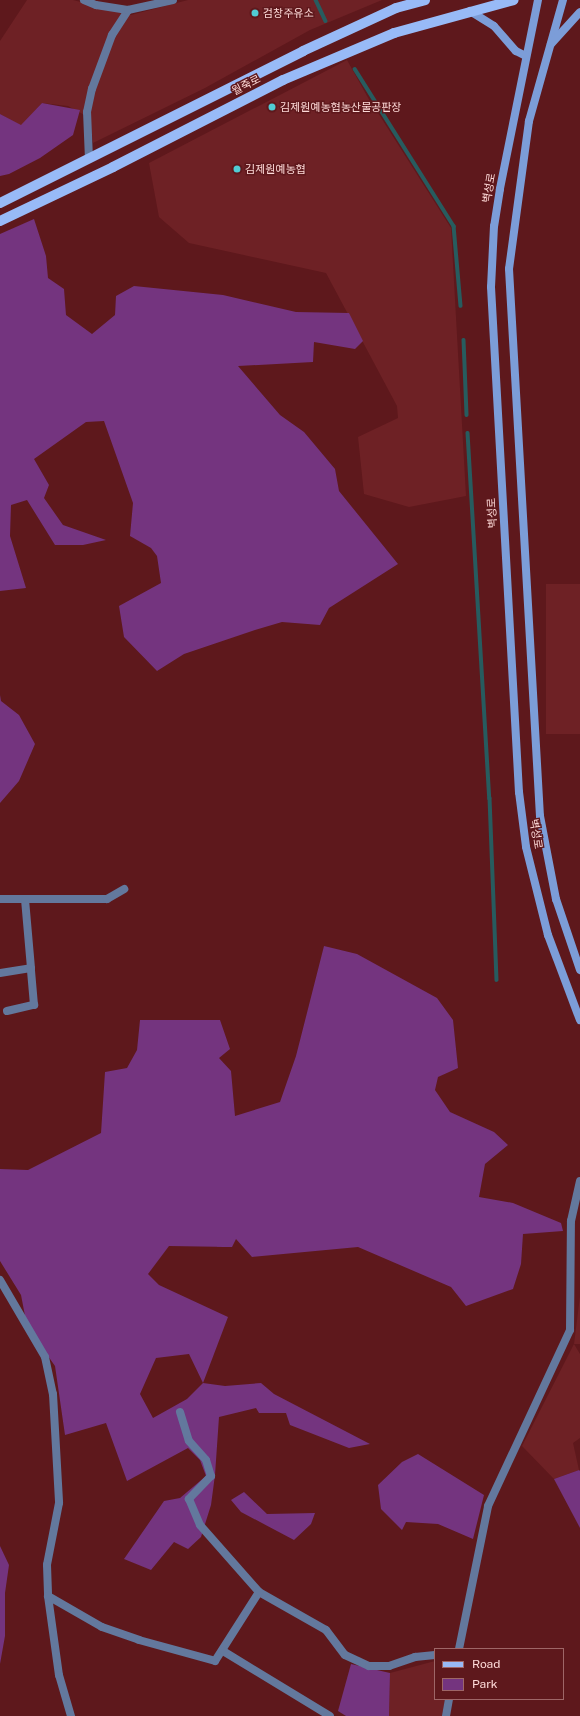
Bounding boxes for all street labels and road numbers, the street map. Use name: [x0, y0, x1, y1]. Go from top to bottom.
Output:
street label: 월죽로: [229, 72, 263, 98]
street label: 벽성로: [480, 172, 498, 204]
street label: 벽성로: [485, 497, 499, 529]
street label: 벽성로: [527, 818, 545, 850]

